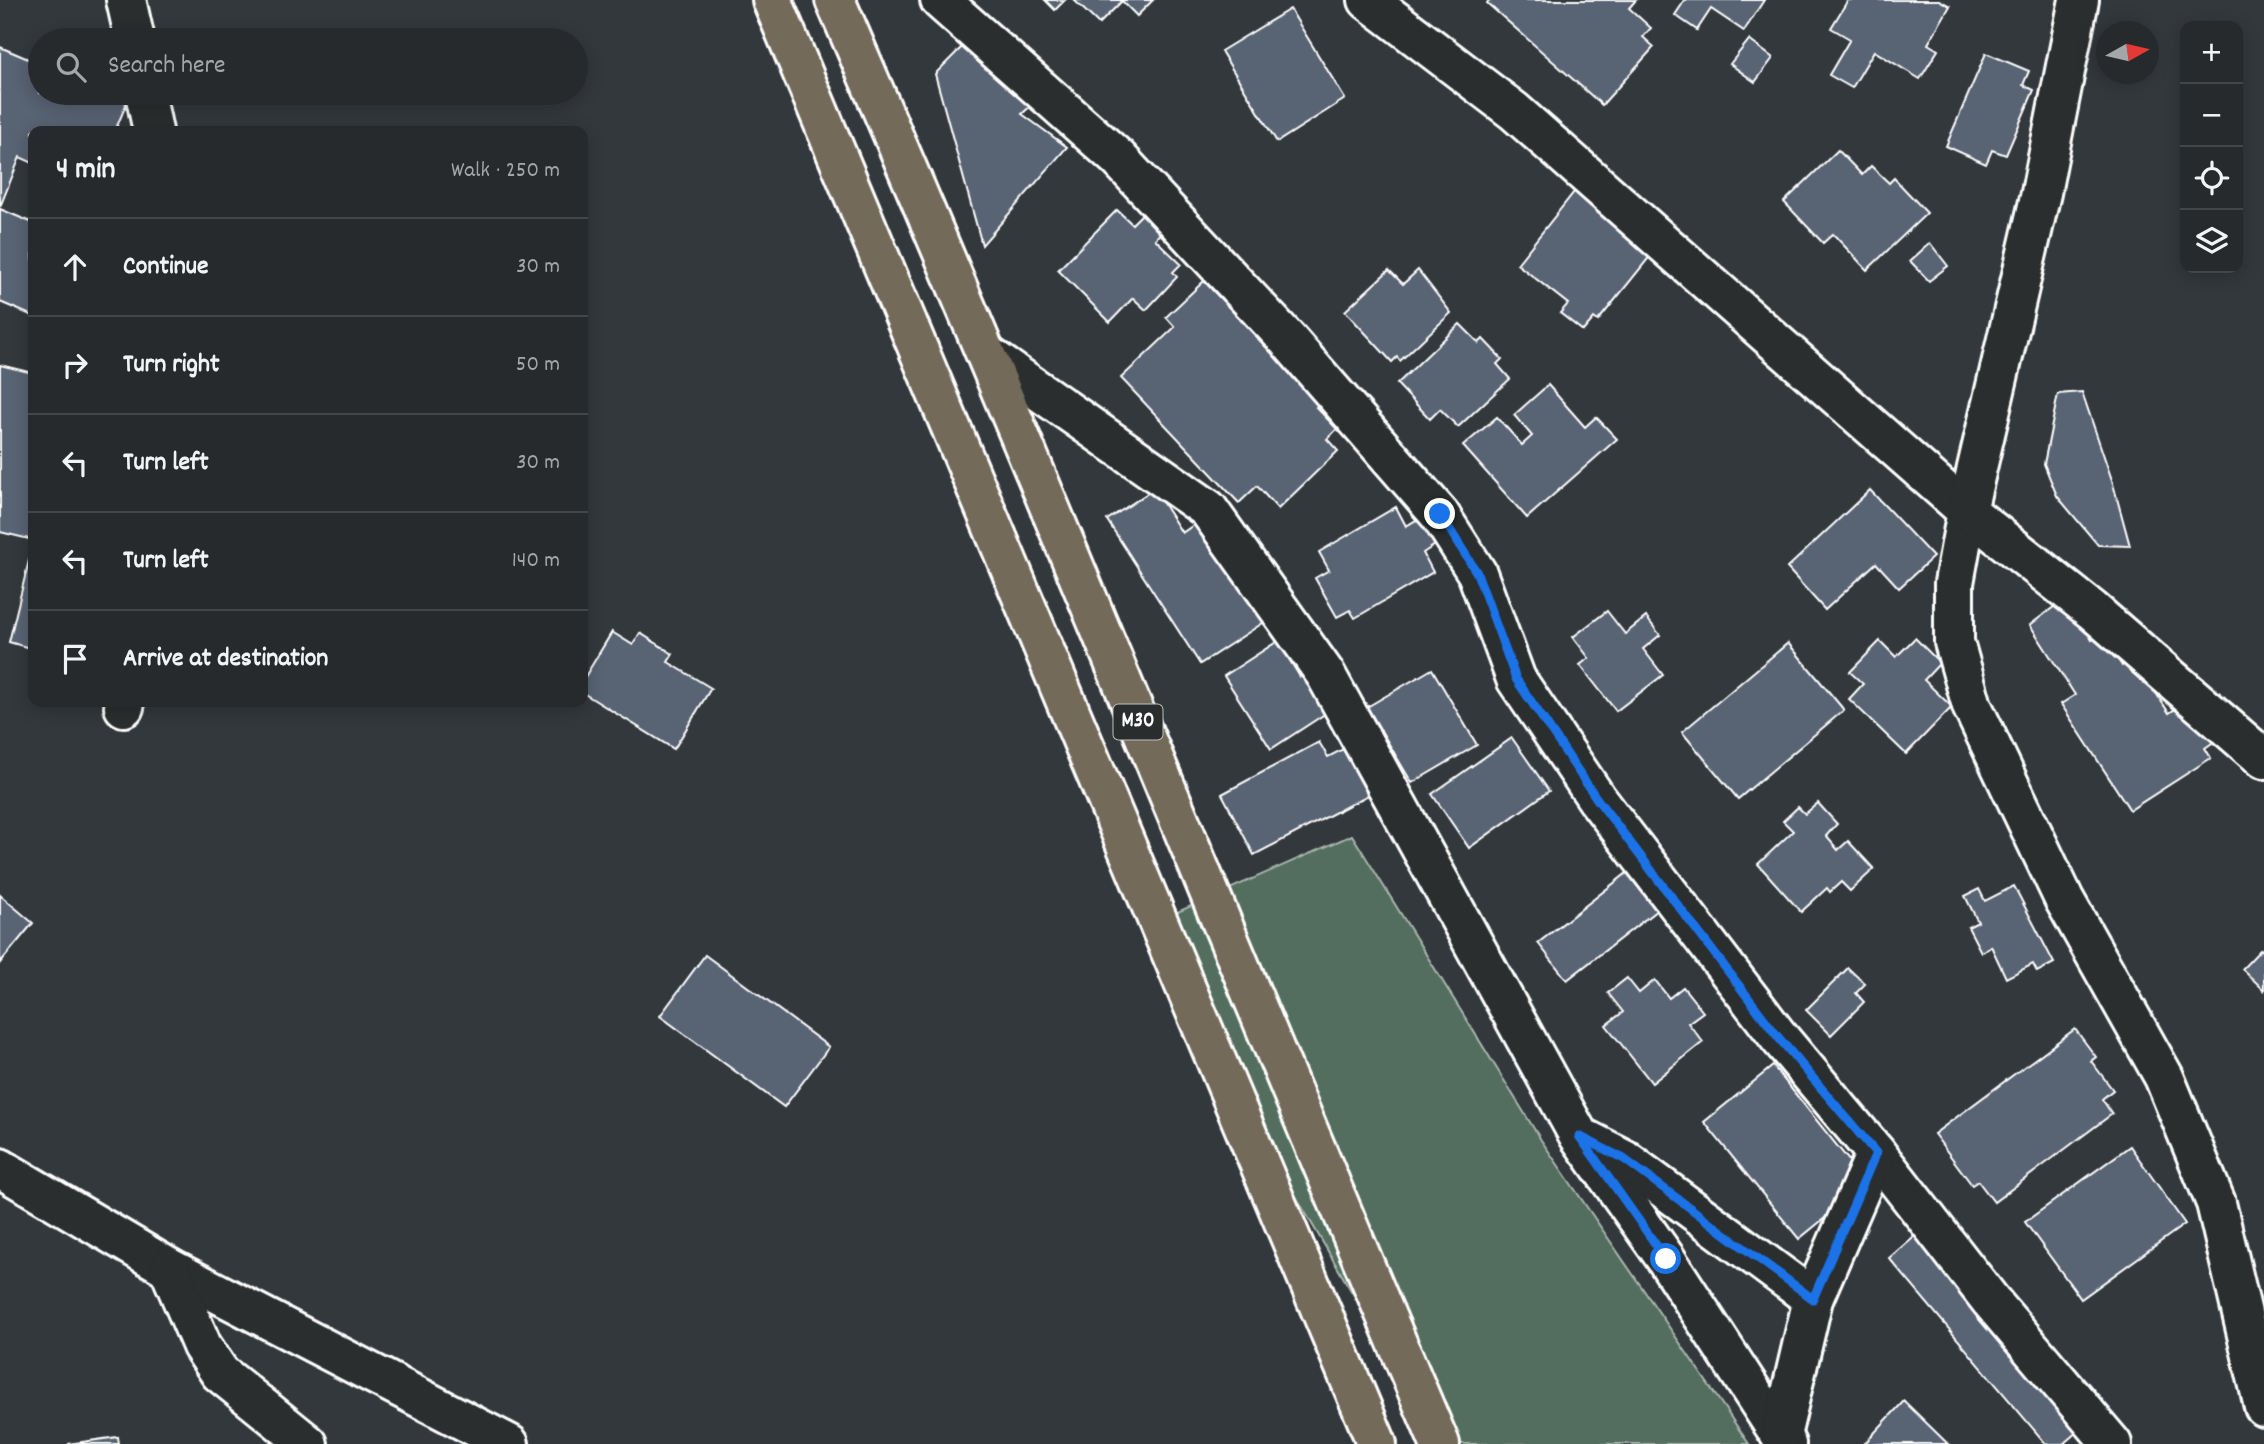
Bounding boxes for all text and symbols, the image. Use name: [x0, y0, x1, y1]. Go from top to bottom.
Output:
north arrow: [2096, 21, 2159, 84]
map controls: [2180, 21, 2243, 273]
button: +: [2180, 21, 2243, 84]
search box: [28, 28, 588, 105]
icon: search: [52, 48, 90, 86]
text: Search here: [108, 48, 226, 85]
button: −: [2180, 84, 2243, 147]
button: locate: [2180, 147, 2243, 210]
text: 4 min: [56, 150, 115, 193]
text: Walk · 250 m: [451, 155, 560, 188]
button: layers: [2180, 210, 2243, 273]
icon: ahead: [56, 248, 94, 286]
text: Continue: [123, 249, 208, 286]
text: 30 m: [516, 251, 560, 284]
icon: right: [56, 346, 94, 384]
text: Turn right: [123, 347, 220, 384]
text: 50 m: [516, 349, 560, 382]
icon: left: [56, 444, 94, 482]
text: Turn left: [123, 445, 209, 482]
text: 30 m: [516, 447, 560, 480]
route end: [1424, 498, 1455, 529]
icon: left: [56, 542, 94, 580]
text: Turn left: [123, 543, 209, 580]
text: 140 m: [512, 545, 560, 578]
icon: arrive: [56, 640, 94, 678]
text: Arrive at destination: [123, 641, 328, 678]
road number: M30: [1114, 704, 1162, 740]
route start: [1650, 1243, 1681, 1274]

